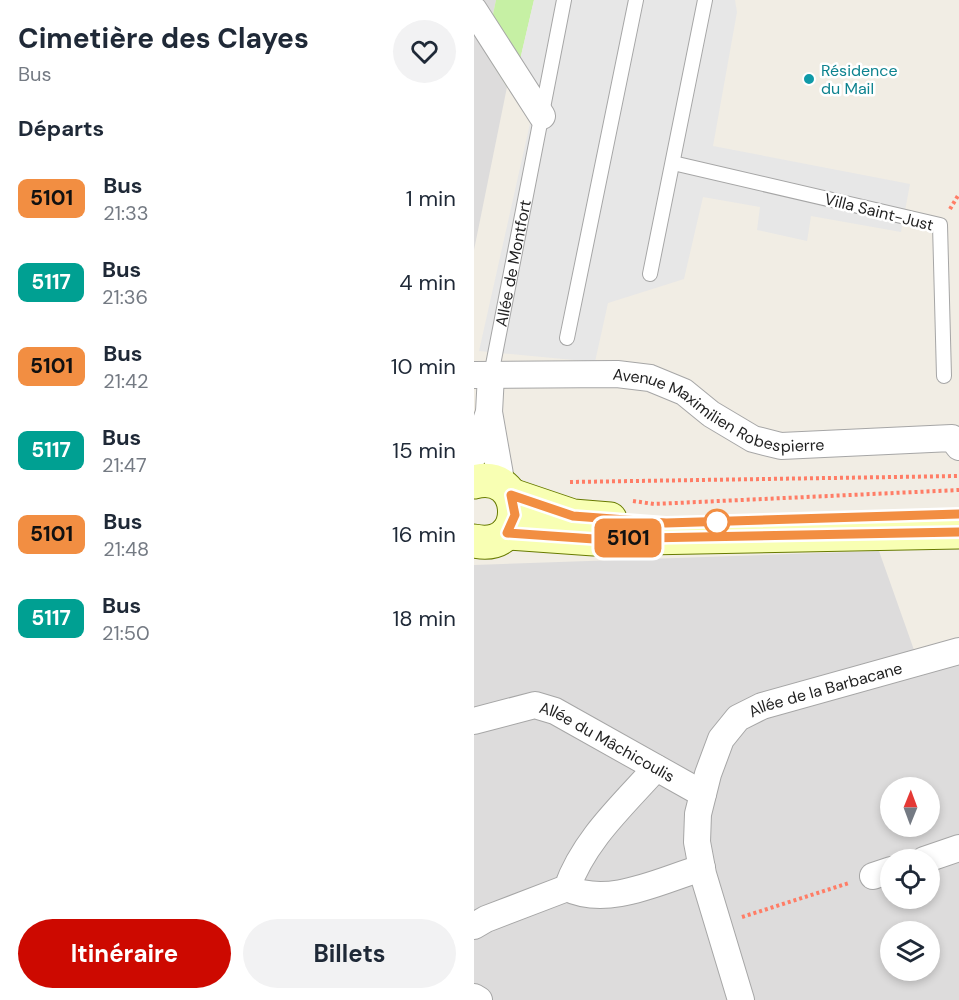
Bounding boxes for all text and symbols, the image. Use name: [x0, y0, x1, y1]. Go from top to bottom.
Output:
text: Cimetière des Clayes: [18, 20, 309, 57]
button: heart: [393, 20, 456, 83]
place label: Résidence du Mail: [821, 60, 898, 99]
text: Bus: [18, 61, 52, 87]
marker: Résidence du Mail: [802, 72, 816, 86]
text: Départs: [18, 114, 104, 143]
text: Bus: [103, 171, 142, 200]
text: 5101: [30, 184, 73, 212]
text: 1 min: [406, 184, 456, 213]
street label: Villa Saint-Just: [822, 188, 936, 236]
street label: Allée de Montfort: [490, 198, 535, 328]
text: 21:33: [103, 200, 149, 226]
text: Bus: [102, 255, 141, 284]
text: 5117: [31, 268, 71, 296]
text: 4 min: [399, 268, 456, 297]
text: 21:36: [102, 284, 148, 310]
text: Bus: [103, 339, 142, 368]
text: 5101: [30, 352, 73, 380]
text: 10 min: [391, 352, 456, 381]
street label: Avenue Maximilien Robespierre: [612, 363, 825, 456]
text: 21:42: [103, 368, 149, 394]
text: Bus: [102, 423, 141, 452]
text: 5117: [31, 436, 71, 464]
text: 15 min: [392, 436, 456, 465]
text: 21:47: [102, 452, 147, 478]
text: Bus: [103, 507, 142, 536]
unlabelled marker: [704, 509, 730, 535]
line badge: 5101: [586, 518, 670, 558]
text: 5101: [30, 520, 73, 548]
text: 16 min: [392, 520, 456, 549]
text: 5101: [606, 524, 650, 552]
text: 21:48: [103, 536, 149, 562]
text: Bus: [102, 591, 141, 620]
text: 5117: [31, 604, 71, 632]
text: 18 min: [392, 604, 456, 633]
text: 21:50: [102, 620, 150, 646]
street label: Allée de la Barbacane: [745, 657, 905, 722]
street label: Allée du Mâchicoulis: [537, 696, 679, 787]
north arrow: [880, 777, 940, 837]
map controls: [880, 777, 940, 981]
button: locate: [880, 849, 940, 909]
button: Itinéraire: [18, 919, 231, 988]
button: Billets: [243, 919, 456, 988]
button: layers: [880, 921, 940, 981]

